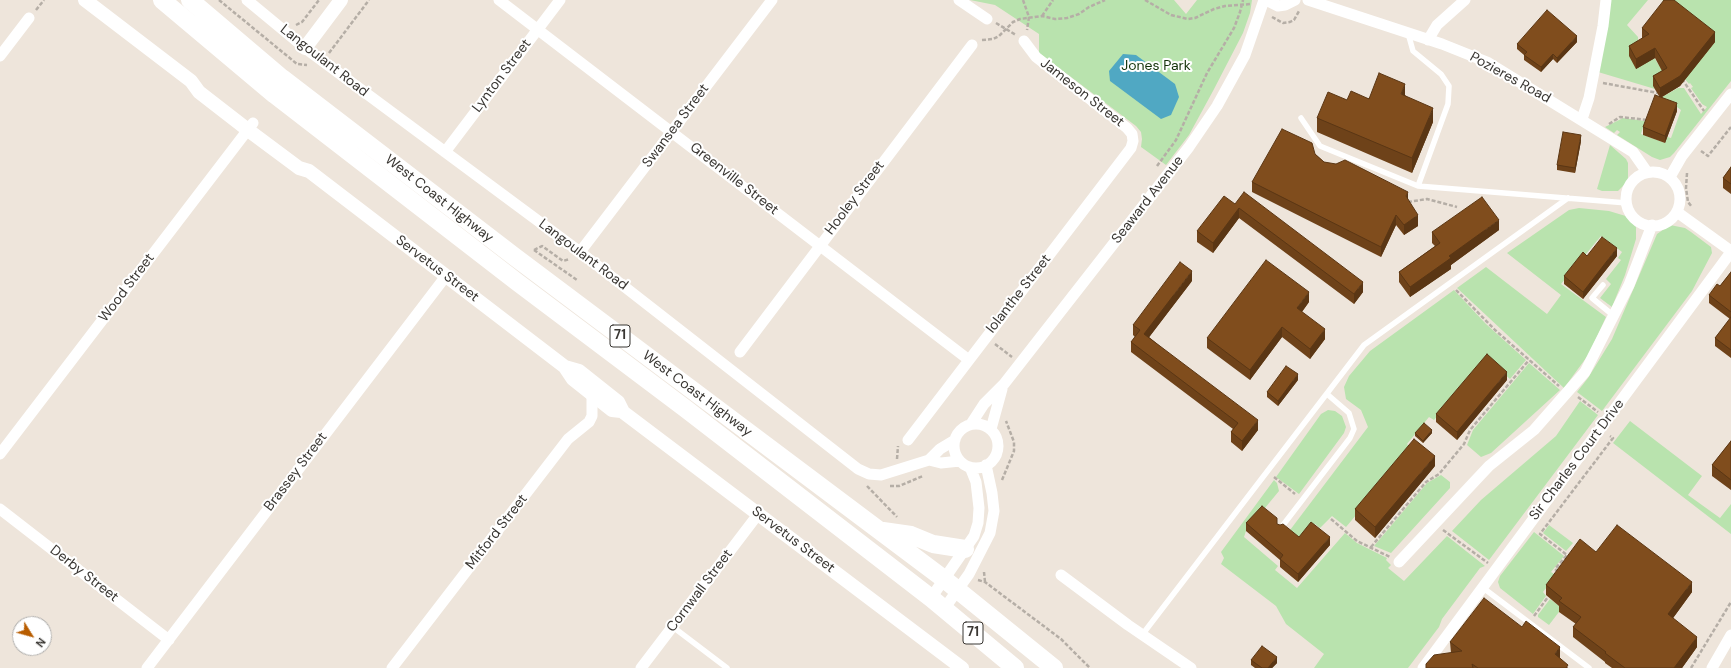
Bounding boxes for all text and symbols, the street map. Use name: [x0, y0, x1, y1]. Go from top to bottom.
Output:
street label: Langoulant Road: [276, 21, 372, 101]
street label: Lynton Street: [469, 36, 535, 116]
street label: Pozieres Road: [1467, 49, 1553, 107]
street label: Jameson Street: [1037, 55, 1127, 131]
park label: Jones Park: [1121, 58, 1191, 74]
street label: Swansea Street: [639, 81, 713, 171]
street label: Greenville Street: [686, 139, 782, 219]
street label: West Coast Highway: [381, 151, 497, 247]
street label: Seaward Avenue: [1109, 153, 1187, 247]
street label: Hooley Street: [822, 158, 888, 238]
street label: Langoulant Road: [535, 216, 631, 294]
street label: Servetus Street: [392, 232, 482, 306]
street label: Wood Street: [96, 250, 158, 326]
street label: Iolanthe Street: [983, 251, 1055, 337]
road number: 71: [610, 325, 630, 347]
street label: West Coast Highway: [639, 347, 755, 441]
street label: Sir Charles Court Drive: [1526, 396, 1628, 524]
street label: Brassey Street: [261, 429, 331, 515]
street label: Mitford Street: [463, 491, 531, 573]
street label: Servetus Street: [748, 503, 838, 577]
street label: Derby Street: [46, 542, 122, 606]
street label: Cornwall Street: [663, 546, 737, 636]
north arrow: [12, 616, 52, 656]
road number: 71: [963, 622, 983, 644]
text: N: [33, 635, 49, 650]

